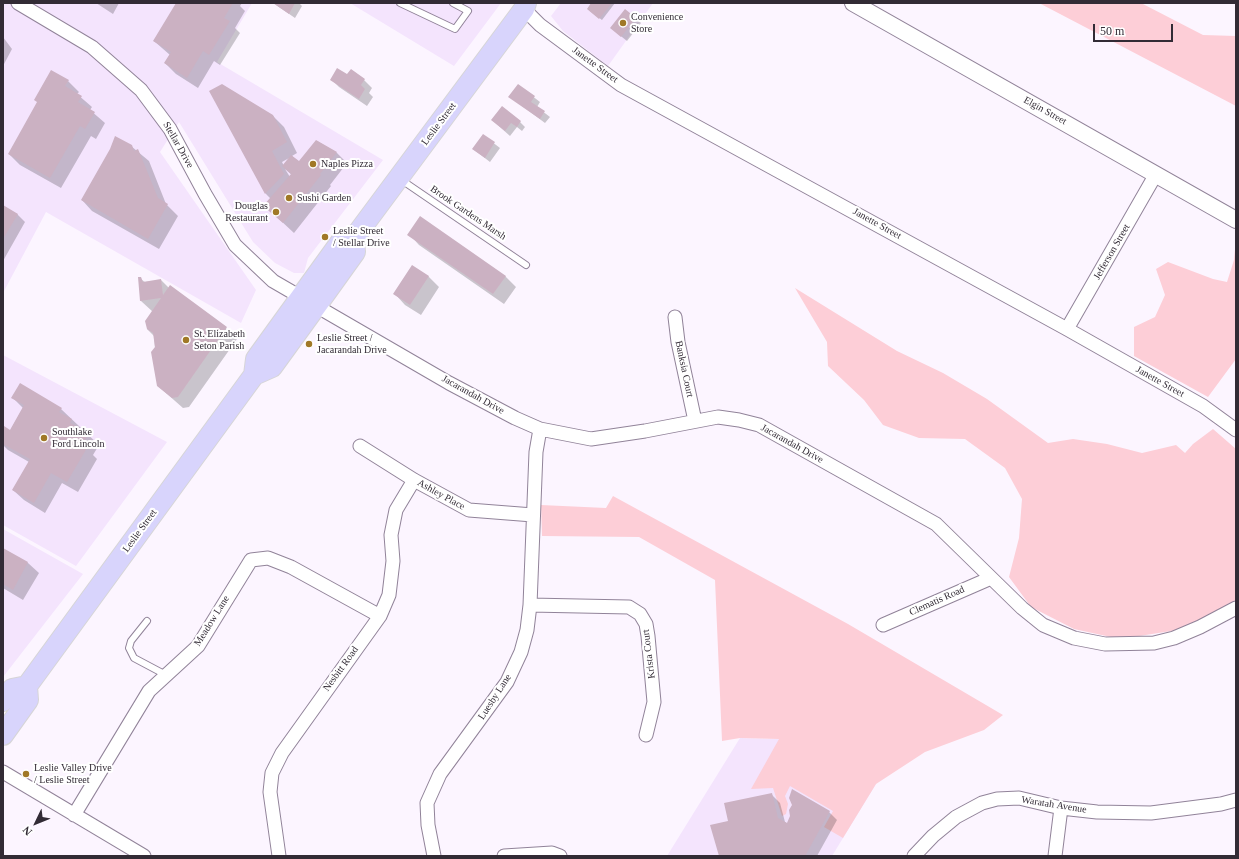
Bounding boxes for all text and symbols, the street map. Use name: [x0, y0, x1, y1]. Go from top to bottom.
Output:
place label: Convenience Store: [631, 11, 683, 34]
scale bar: [1095, 16, 1175, 42]
marker: Convenience Store: [618, 18, 628, 28]
text: 50 m: [1100, 24, 1124, 38]
street label: Janette Street: [570, 44, 620, 86]
street label: Elgin Street: [1021, 94, 1069, 128]
street label: Leslie Street: [419, 100, 459, 148]
street label: Stellar Drive: [160, 120, 196, 170]
place label: Naples Pizza: [321, 158, 373, 170]
marker: Naples Pizza: [308, 159, 318, 169]
street label: Brook Gardens Marsh: [428, 183, 508, 243]
place label: Sushi Garden: [297, 192, 351, 204]
marker: Sushi Garden: [284, 193, 294, 203]
place label: Douglas Restaurant: [225, 200, 268, 224]
street label: Janette Street: [851, 206, 903, 242]
marker: Douglas Restaurant: [271, 207, 281, 217]
street label: Jefferson Street: [1091, 222, 1133, 282]
place label: Leslie Street / Stellar Drive: [333, 225, 390, 248]
marker: Leslie Street / Stellar Drive: [320, 232, 330, 242]
place label: St. Elizabeth Seton Parish: [194, 328, 245, 352]
place label: Leslie Street / Jacarandah Drive: [317, 332, 387, 356]
marker: St. Elizabeth Seton Parish: [181, 335, 191, 345]
marker: Leslie Street / Jacarandah Drive: [304, 339, 314, 349]
street label: Banksia Court: [672, 340, 696, 398]
street label: Janette Street: [1134, 364, 1186, 400]
street label: Jacarandah Drive: [440, 373, 506, 417]
street label: Jacarandah Drive: [759, 422, 825, 466]
place label: Southlake Ford Lincoln: [52, 426, 104, 450]
marker: Southlake Ford Lincoln: [39, 433, 49, 443]
street label: Ashley Place: [415, 477, 467, 513]
street label: Leslie Street: [120, 507, 160, 555]
street label: Clematis Road: [908, 583, 966, 619]
street label: Meadow Lane: [192, 593, 232, 649]
street label: Krista Court: [640, 629, 658, 679]
street label: Nesbitt Road: [321, 644, 361, 694]
street label: Luesby Lane: [476, 672, 514, 722]
place label: Leslie Valley Drive / Leslie Street: [34, 762, 112, 786]
marker: Leslie Valley Drive / Leslie Street: [21, 769, 31, 779]
street label: Waratah Avenue: [1021, 794, 1087, 816]
north arrow: [16, 803, 56, 843]
text: N: [20, 824, 34, 838]

